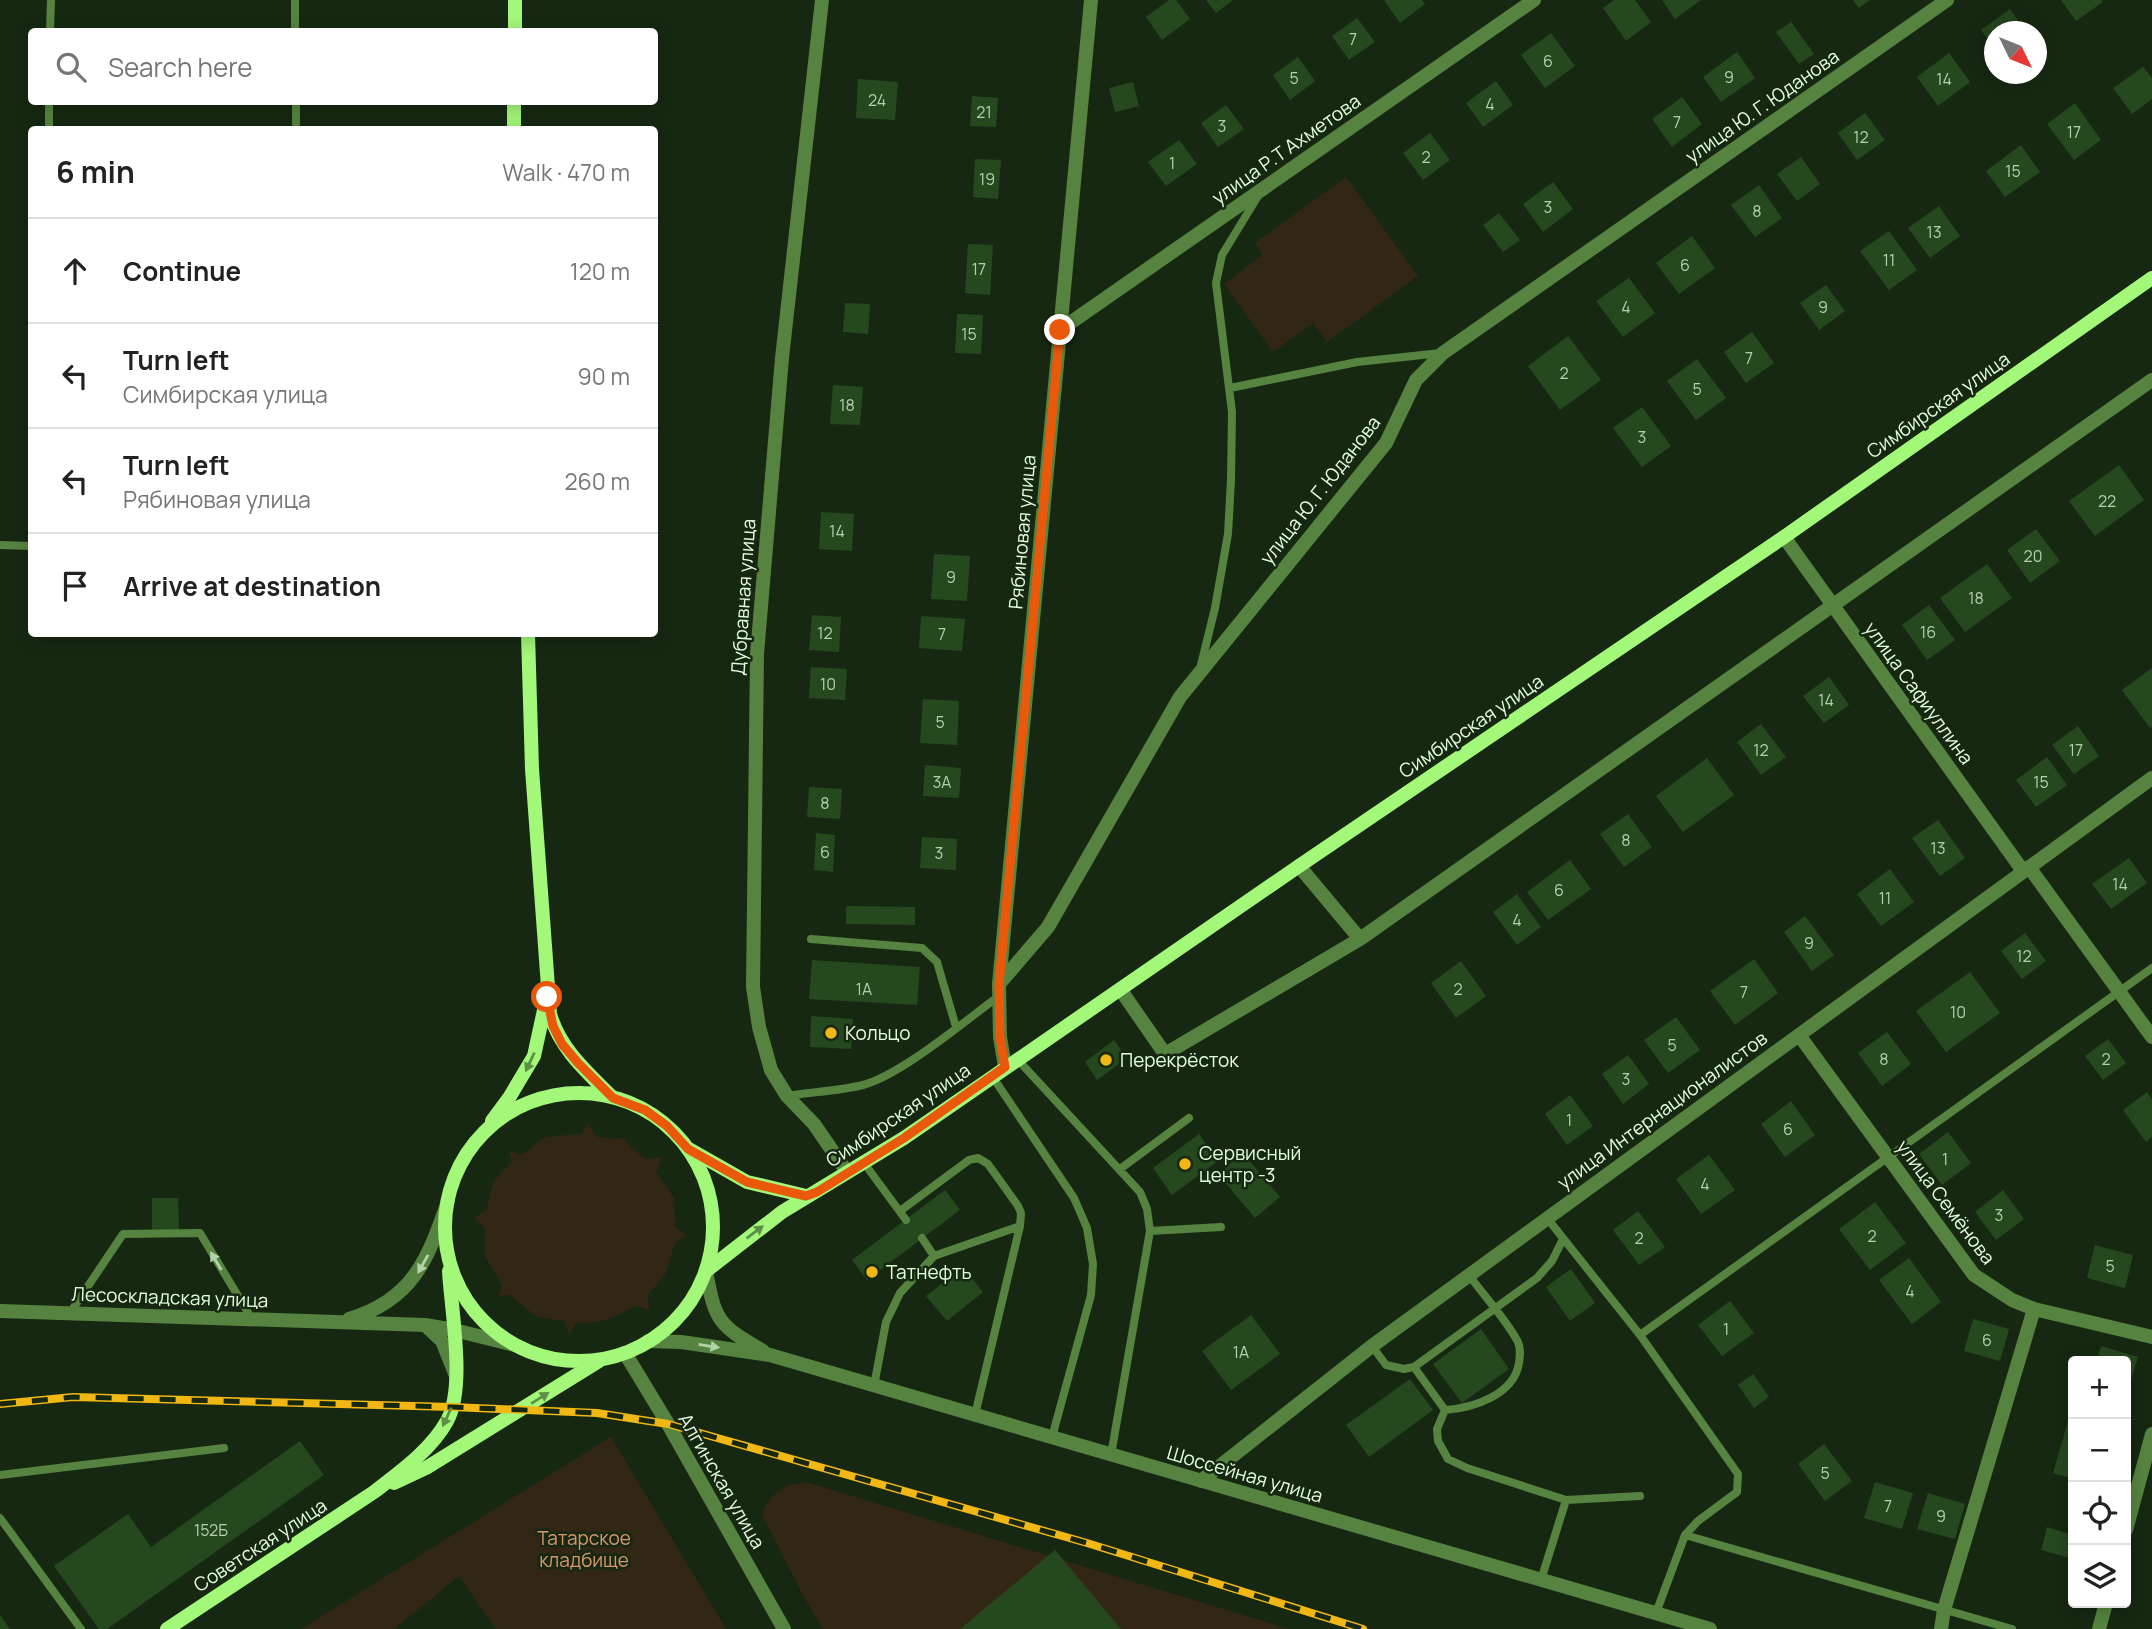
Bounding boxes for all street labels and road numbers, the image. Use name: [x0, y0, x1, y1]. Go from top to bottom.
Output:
street label: улица Ю. Г. Юданова: [1680, 43, 1844, 169]
street label: улица Р.Т Ахметова: [1206, 88, 1366, 210]
street label: Симбирская улица: [1861, 346, 2015, 464]
street label: улица Ю. Г. Юданова: [1254, 410, 1386, 570]
street label: Рябиновая улица: [1002, 454, 1042, 610]
street label: Дубравная улица: [725, 518, 761, 676]
street label: улица Сафиуллина: [1858, 616, 1980, 770]
street label: Симбирская улица: [1394, 668, 1548, 784]
street label: улица Интернационалистов: [1552, 1025, 1772, 1195]
street label: Симбирская улица: [821, 1057, 975, 1173]
street label: улица Семёнова: [1891, 1135, 2001, 1269]
street label: Лесоскладская улица: [71, 1281, 269, 1313]
street label: Алгинская улица: [673, 1409, 771, 1553]
street label: Шоссейная улица: [1164, 1439, 1326, 1509]
street label: Советская улица: [188, 1492, 332, 1598]

